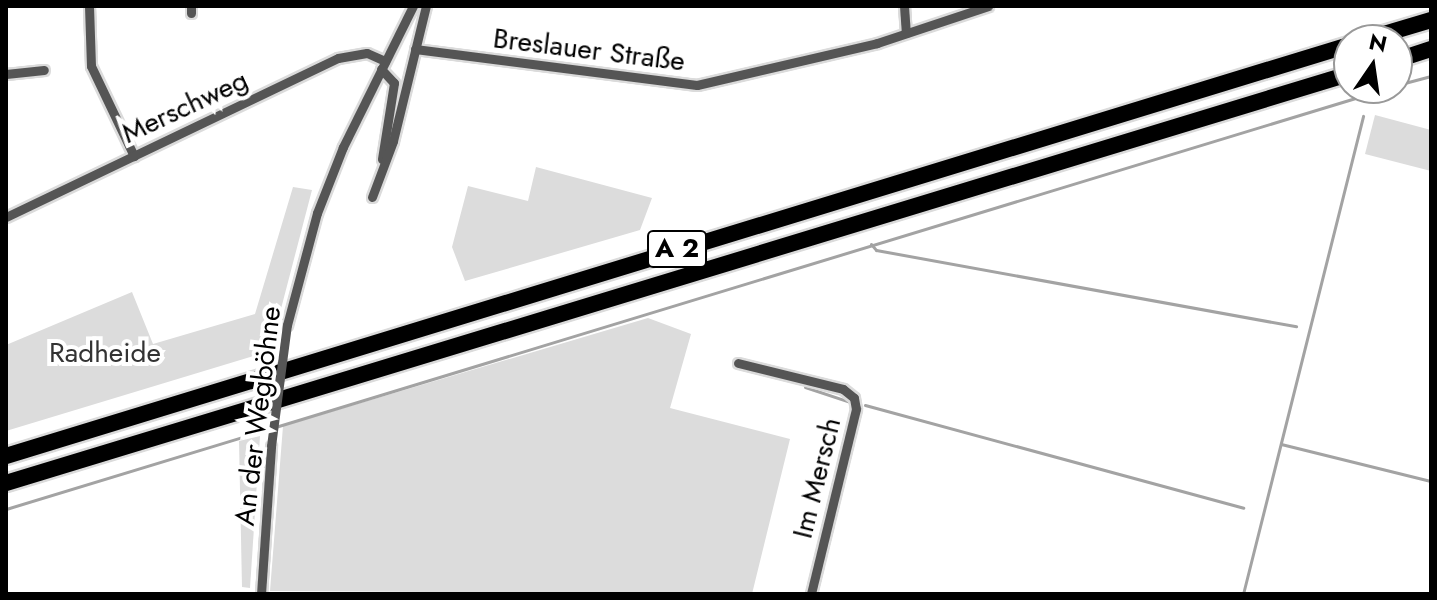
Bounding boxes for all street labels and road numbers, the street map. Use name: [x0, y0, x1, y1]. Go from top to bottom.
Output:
street label: Breslauer Straße: [491, 22, 687, 78]
street label: Merschweg: [117, 63, 253, 151]
road number: A 2: [647, 227, 707, 271]
street label: An der Wegböhne: [228, 304, 288, 528]
street label: Im Mersch: [786, 414, 848, 542]

